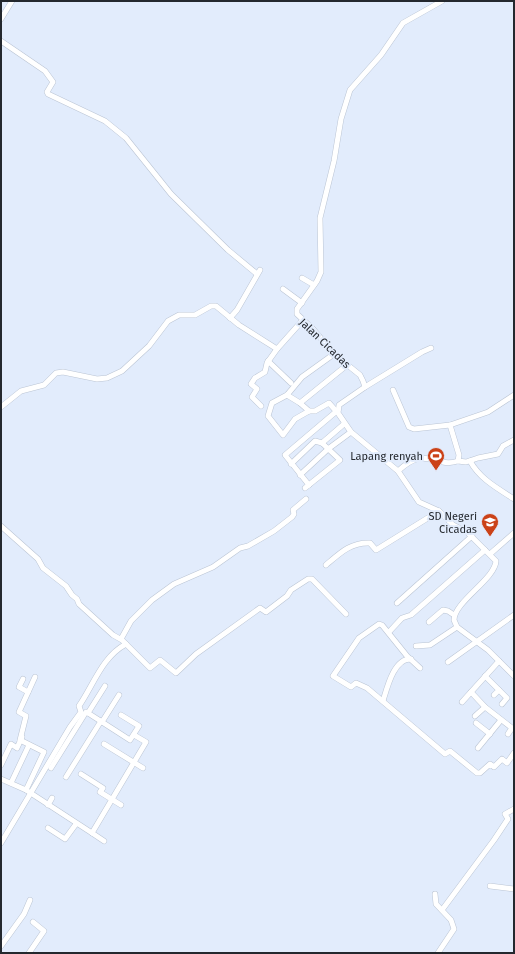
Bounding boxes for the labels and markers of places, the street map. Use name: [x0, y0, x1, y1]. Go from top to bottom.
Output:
sports icon: Lapang renyah: [426, 446, 446, 471]
place label: Lapang renyah: [350, 450, 423, 463]
place label: SD Negeri Cicadas: [429, 510, 477, 536]
school or university icon: SD Negeri Cicadas: [480, 512, 500, 537]

